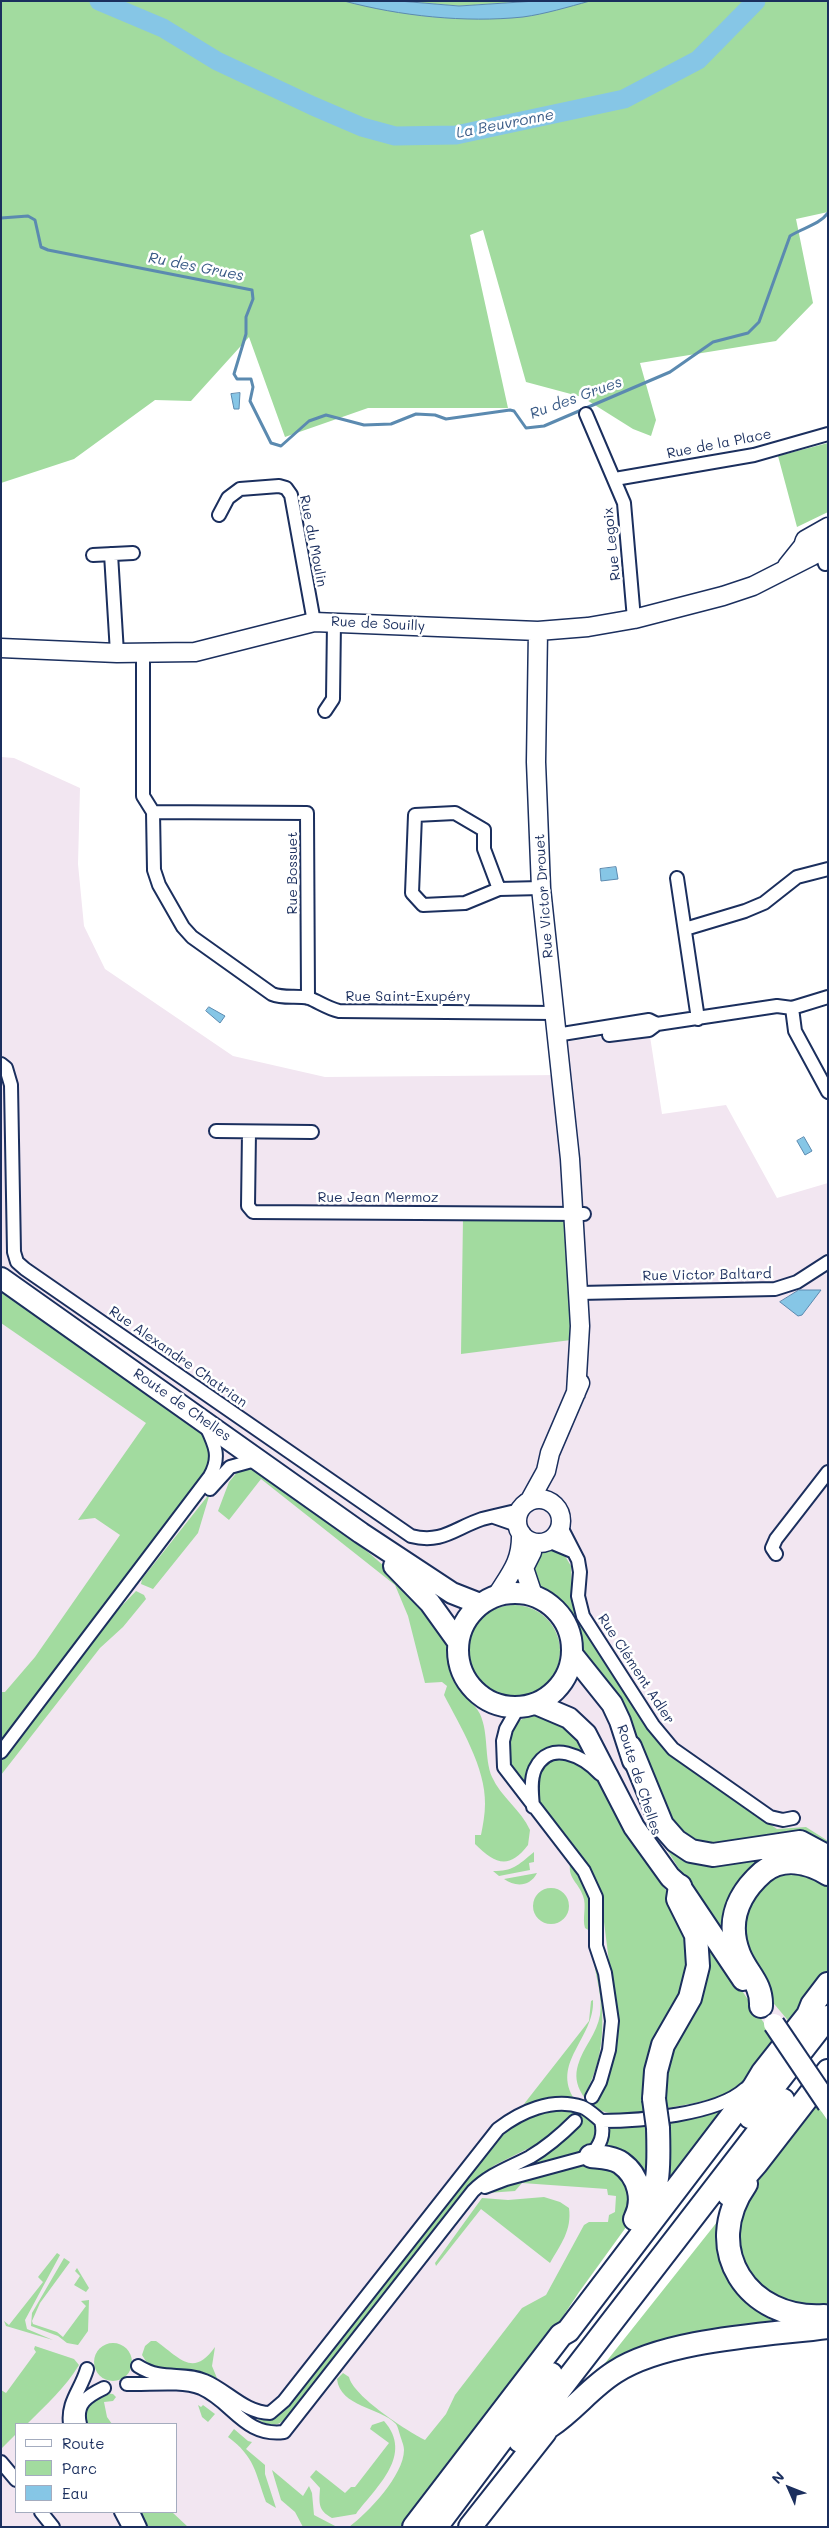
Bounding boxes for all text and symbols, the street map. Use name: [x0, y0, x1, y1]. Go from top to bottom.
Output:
water label: La Beuvronne: [455, 106, 555, 142]
water label: Ru des Grues: [147, 249, 245, 285]
water label: Ru des Grues: [527, 373, 625, 423]
street label: Rue de la Place: [665, 426, 773, 462]
street label: Rue du Moulin: [296, 494, 330, 588]
street label: Rue Legoix: [600, 507, 624, 581]
street label: Rue de Souilly: [330, 613, 426, 635]
street label: Rue Bossuet: [285, 832, 301, 914]
street label: Rue Victor Drouet: [531, 833, 557, 959]
street label: Rue Saint-Exupéry: [346, 989, 470, 1005]
street label: Rue Jean Mermoz: [317, 1190, 439, 1206]
street label: Rue Victor Baltard: [642, 1265, 772, 1285]
street label: Rue Alexandre Chatrian: [106, 1303, 250, 1411]
street label: Route de Chelles: [130, 1365, 234, 1445]
street label: Rue Clément Adler: [594, 1611, 678, 1727]
street label: Route de Chelles: [613, 1723, 665, 1837]
legend: [15, 2423, 178, 2513]
text: Route: [62, 2433, 105, 2453]
text: Parc: [62, 2458, 97, 2478]
north arrow: [764, 2463, 814, 2513]
text: N: [767, 2467, 788, 2488]
text: Eau: [62, 2483, 88, 2503]

